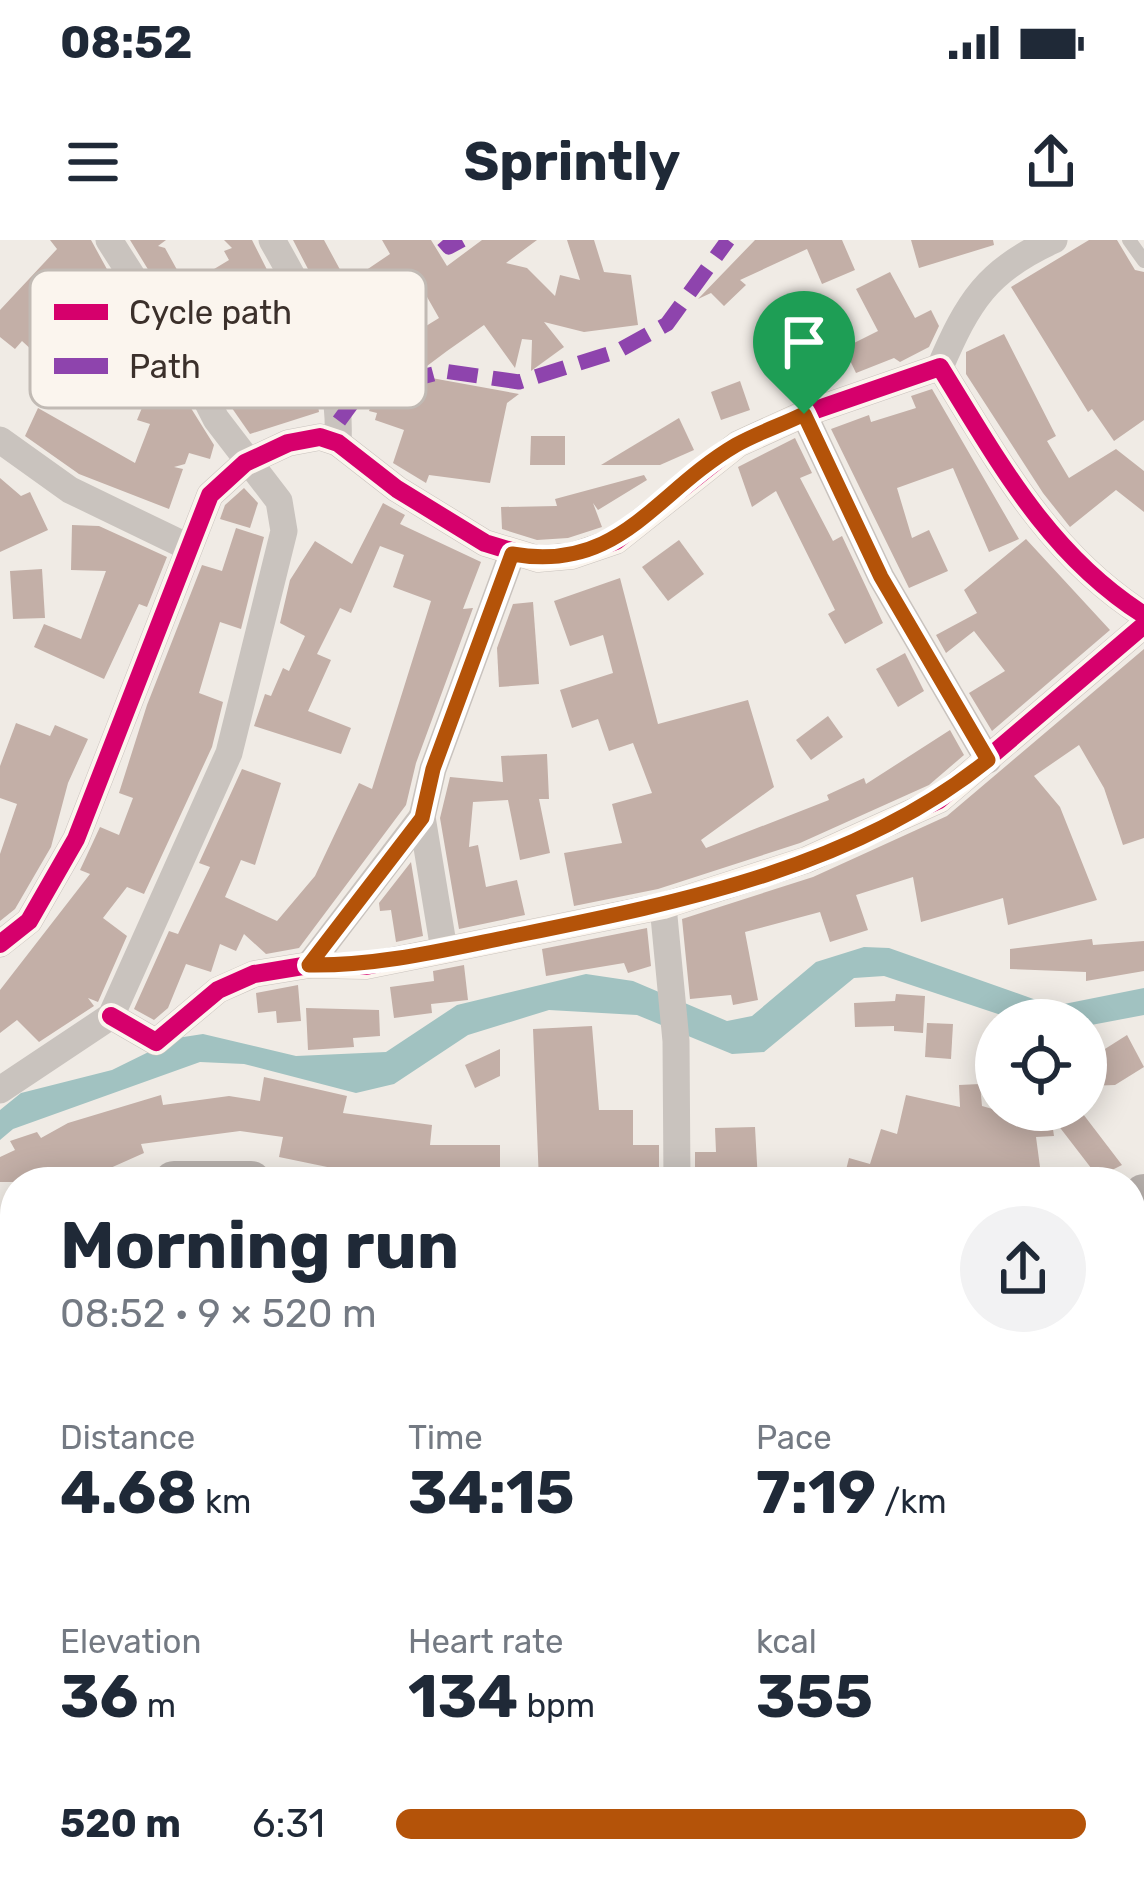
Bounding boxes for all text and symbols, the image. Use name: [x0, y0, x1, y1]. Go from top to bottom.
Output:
text: 08:52: [60, 16, 193, 69]
icon: menu: [60, 129, 126, 195]
icon: share: [1018, 129, 1084, 195]
text: Sprintly: [463, 130, 681, 194]
legend: [30, 270, 426, 408]
pin: [753, 291, 855, 414]
text: Cycle path: [129, 293, 292, 332]
icon: arrive: [771, 309, 837, 375]
text: Path: [129, 347, 201, 386]
map controls: [975, 999, 1107, 1131]
button: locate: [975, 999, 1107, 1131]
text: Morning run: [60, 1206, 459, 1285]
button: share: [960, 1206, 1086, 1332]
text: 08:52 · 9 × 520 m: [60, 1291, 377, 1337]
text: Distance: [60, 1418, 195, 1457]
text: Time: [408, 1418, 483, 1457]
text: Pace: [756, 1418, 832, 1457]
text: 4.68: [60, 1457, 197, 1528]
text: 34:15: [408, 1457, 575, 1528]
text: 7:19: [756, 1457, 876, 1528]
text: km: [197, 1482, 251, 1521]
text: /km: [876, 1482, 947, 1521]
text: Elevation: [60, 1622, 201, 1661]
text: Heart rate: [408, 1622, 564, 1661]
text: kcal: [756, 1622, 817, 1661]
text: 36: [60, 1661, 139, 1732]
text: 134: [408, 1661, 518, 1732]
text: 355: [756, 1661, 873, 1732]
text: m: [139, 1686, 176, 1725]
text: bpm: [518, 1686, 595, 1725]
text: 520 m: [60, 1801, 181, 1847]
text: 6:31: [252, 1801, 325, 1847]

